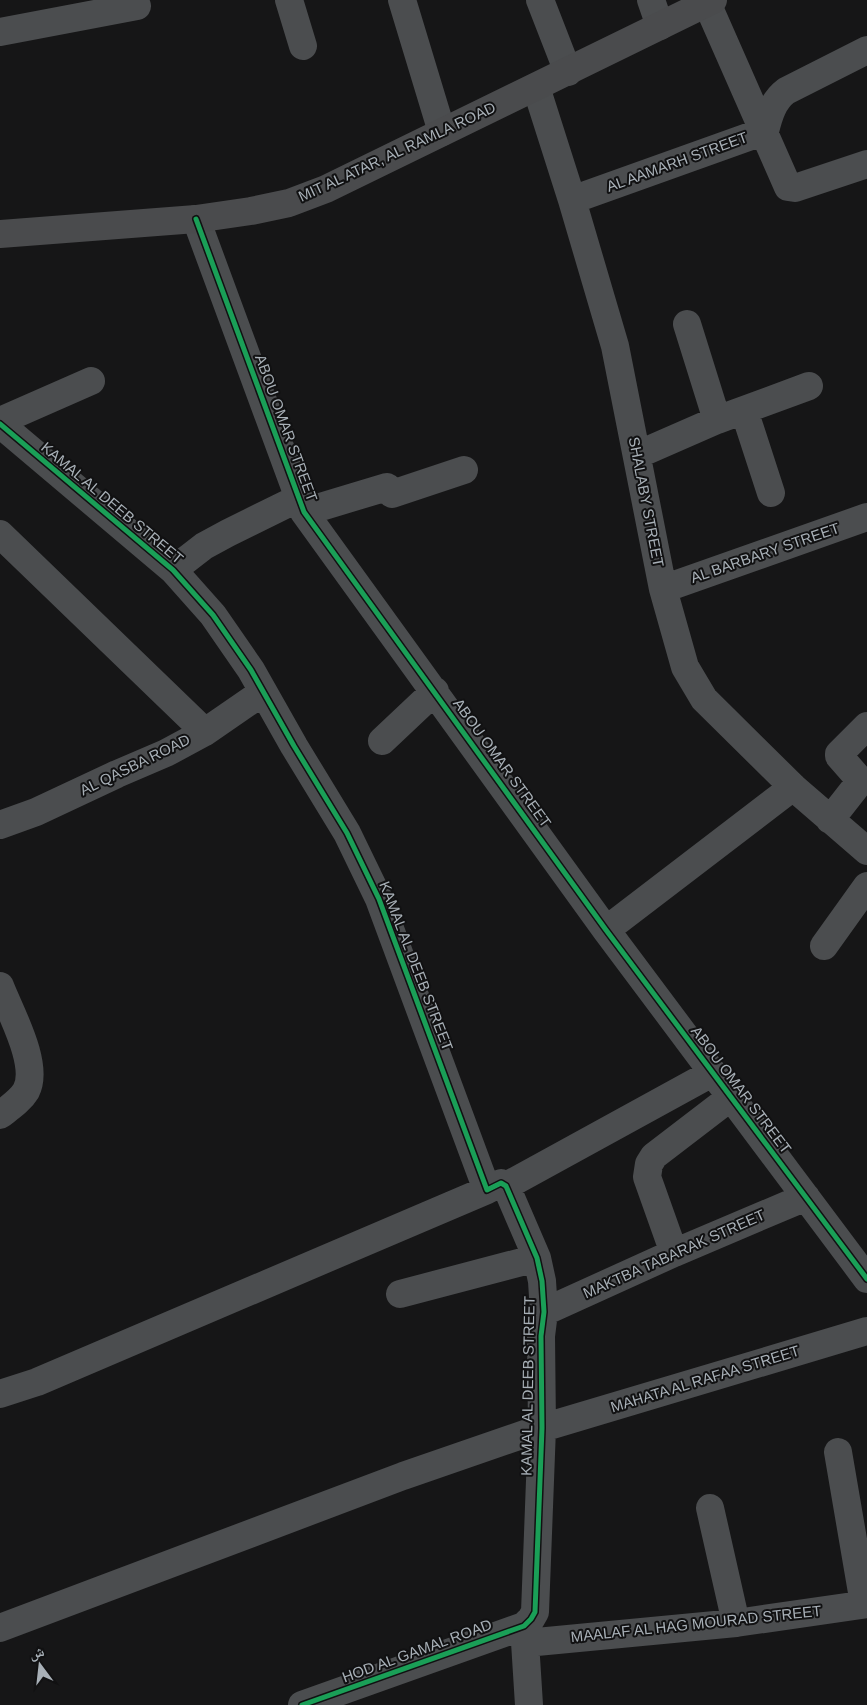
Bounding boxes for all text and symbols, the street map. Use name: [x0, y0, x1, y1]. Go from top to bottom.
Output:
street label: MIT AL ATAR, AL RAMLA ROAD: [295, 98, 498, 205]
street label: AL AAMARH STREET: [604, 128, 750, 195]
street label: ABOU OMAR STREET: [252, 352, 321, 504]
street label: SHALABY STREET: [626, 435, 667, 568]
street label: KAMAL AL DEEB STREET: [38, 438, 187, 567]
street label: AL BARBARY STREET: [688, 519, 842, 586]
street label: ABOU OMAR STREET: [450, 695, 555, 830]
street label: AL QASBA ROAD: [77, 730, 193, 799]
street label: KAMAL AL DEEB STREET: [376, 879, 457, 1053]
street label: ABOU OMAR STREET: [688, 1023, 795, 1157]
street label: MAKTBA TABARAK STREET: [580, 1206, 767, 1301]
street label: KAMAL AL DEEB STREET: [517, 1296, 538, 1476]
street label: MAHATA AL RAFAA STREET: [608, 1342, 801, 1415]
street label: MAALAF AL HAG MOURAD STREET: [570, 1602, 822, 1645]
street label: HOD AL GAMAL ROAD: [340, 1615, 494, 1686]
north arrow: [15, 1640, 65, 1690]
text: ش: [27, 1643, 46, 1663]

